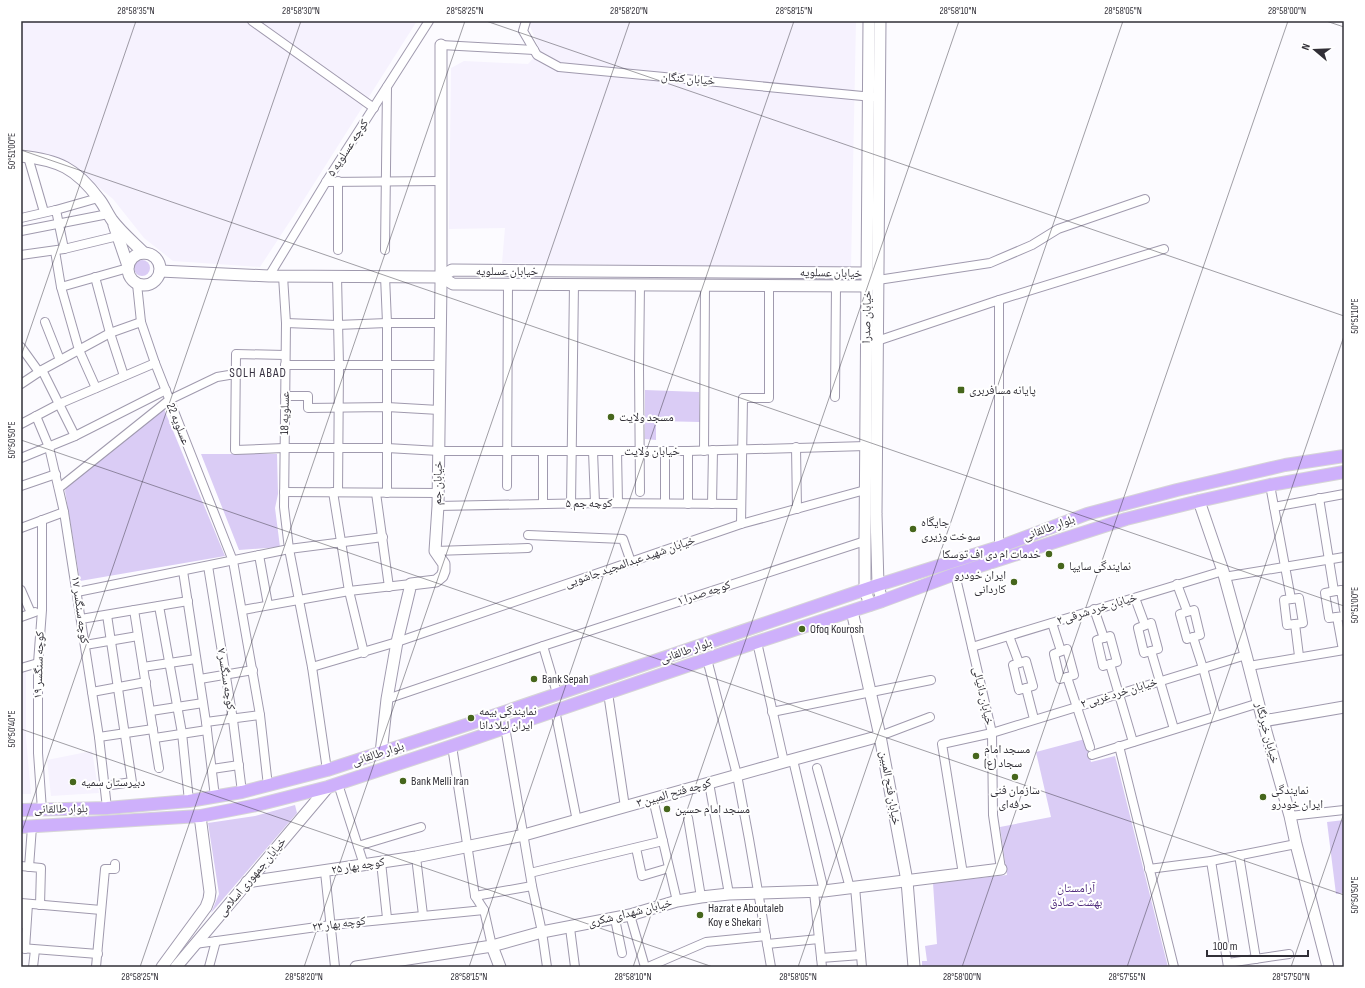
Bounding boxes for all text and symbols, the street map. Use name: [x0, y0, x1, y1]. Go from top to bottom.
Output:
text: 28°58'35"N: [117, 5, 155, 17]
text: 28°58'30"N: [282, 5, 320, 17]
text: 28°58'25"N: [446, 5, 484, 17]
text: 28°58'20"N: [610, 5, 648, 17]
text: 28°58'15"N: [776, 5, 812, 17]
text: 28°58'10"N: [939, 5, 977, 17]
text: 28°58'05"N: [1104, 5, 1142, 17]
text: 28°58'00"N: [1268, 5, 1306, 17]
north arrow: [1295, 30, 1335, 70]
text: N: [1299, 42, 1313, 52]
street label: خیابان کنگان: [660, 69, 716, 89]
street label: کوچه عسلویه ۵: [324, 117, 372, 179]
text: 50°51'00"E: [6, 133, 18, 169]
street label: خیابان عسلویه: [476, 264, 539, 279]
street label: خیابان عسلویه: [800, 265, 863, 281]
street label: خیابان صدرا: [859, 290, 875, 344]
text: 50°51'10"E: [1349, 298, 1361, 334]
district label: SOLH ABAD: [229, 365, 287, 381]
place label: پایانه مسافربری: [969, 383, 1036, 398]
marker: پایانه مسافربری: [956, 385, 966, 395]
street label: عسلویه 18: [277, 391, 293, 435]
street label: عسلویه 22: [163, 401, 193, 447]
place label: مسجد ولایت: [619, 410, 674, 425]
marker: مسجد ولایت: [606, 412, 616, 422]
text: 50°50'50"E: [6, 422, 18, 459]
street label: خیابان ولایت: [624, 444, 680, 459]
street label: خیابان جم: [430, 460, 446, 505]
street label: کوچه جم ۵: [566, 496, 612, 511]
street label: بلوار طالقانی: [1021, 512, 1077, 544]
place label: جایگاه سوخت وزیری: [921, 515, 981, 544]
marker: جایگاه سوخت وزیری: [908, 524, 918, 534]
street label: خیابان شهید عبدالمجید جاشویی: [563, 533, 697, 591]
place label: خدمات ام دی اف توسکا: [942, 547, 1041, 562]
marker: خدمات ام دی اف توسکا: [1044, 549, 1054, 559]
place label: نمایندگی سایپا: [1069, 559, 1131, 574]
marker: نمایندگی سایپا: [1056, 561, 1066, 571]
place label: ایران خودرو کاردانی: [954, 568, 1006, 597]
street label: کوچه سنگسر ۱۷: [68, 575, 92, 645]
street label: کوچه صدرا ۱: [675, 577, 733, 609]
marker: ایران خودرو کاردانی: [1009, 577, 1019, 587]
text: 50°51'00"E: [1349, 587, 1361, 623]
street label: خیابان خرد شرقی ۲: [1055, 590, 1139, 628]
place label: Ofoq Kourosh: [810, 622, 864, 637]
marker: Ofoq Kourosh: [797, 624, 807, 634]
street label: کوچه سنگسر ۱۹: [30, 631, 48, 699]
street label: بلوار طالقانی: [658, 635, 714, 667]
street label: کوچه سنگسر ۷: [214, 647, 238, 711]
street label: خیابان دانیالی: [969, 665, 997, 727]
place label: Bank Sepah: [542, 672, 588, 687]
marker: Bank Sepah: [529, 674, 539, 684]
street label: خیابان خرد غربی ۲: [1079, 674, 1159, 712]
street label: خیابان خبرنگار: [1251, 700, 1282, 766]
place label: نمایندگی بیمه ایران لیلا دانا: [479, 704, 537, 733]
text: 50°50'40"E: [6, 710, 18, 748]
marker: نمایندگی بیمه ایران لیلا دانا: [466, 713, 476, 723]
street label: بلوار طالقانی: [350, 739, 406, 769]
place label: مسجد امام سجاد (ع): [984, 742, 1030, 771]
street label: خیابان فتح المبین: [876, 750, 904, 826]
marker: مسجد امام سجاد (ع): [971, 751, 981, 761]
marker: سازمان فنی حرفه‌ای: [1010, 772, 1020, 782]
place label: Bank Melli Iran: [411, 774, 469, 789]
place label: دبیرستان سمیه: [81, 775, 145, 790]
street label: کوچه فتح المبین ۳: [635, 775, 713, 811]
marker: Bank Melli Iran: [398, 776, 408, 786]
marker: دبیرستان سمیه: [68, 777, 78, 787]
place label: سازمان فنی حرفه‌ای: [990, 783, 1040, 812]
place label: نمایندگی ایران خودرو: [1271, 783, 1323, 812]
marker: نمایندگی ایران خودرو: [1258, 792, 1268, 802]
street label: بلوار طالقانی: [34, 801, 88, 817]
place label: مسجد امام حسین: [675, 802, 750, 817]
marker: مسجد امام حسین: [662, 804, 672, 814]
street label: خیابان جمهوری اسلامی: [215, 834, 290, 920]
street label: کوچه بهار ۲۵: [330, 854, 386, 878]
text: 50°50'50"E: [1349, 877, 1361, 914]
park label: آرامستان بهشت صادق: [1050, 881, 1102, 910]
street label: خیابان شهدای شکری: [586, 895, 674, 931]
place label: Hazrat e Aboutaleb Koy e Shekari: [708, 901, 784, 930]
marker: Hazrat e Aboutaleb Koy e Shekari: [695, 910, 705, 920]
street label: کوچه بهار ۲۳: [311, 913, 367, 935]
scale bar: [1207, 932, 1308, 958]
text: 100 m: [1213, 939, 1238, 954]
text: 28°58'25"N: [121, 971, 159, 983]
text: 28°58'20"N: [285, 971, 323, 983]
text: 28°58'15"N: [451, 971, 487, 983]
text: 28°58'10"N: [614, 971, 652, 983]
text: 28°58'05"N: [779, 971, 817, 983]
text: 28°58'00"N: [943, 971, 981, 983]
text: 28°57'55"N: [1108, 971, 1146, 983]
text: 28°57'50"N: [1272, 971, 1310, 983]

